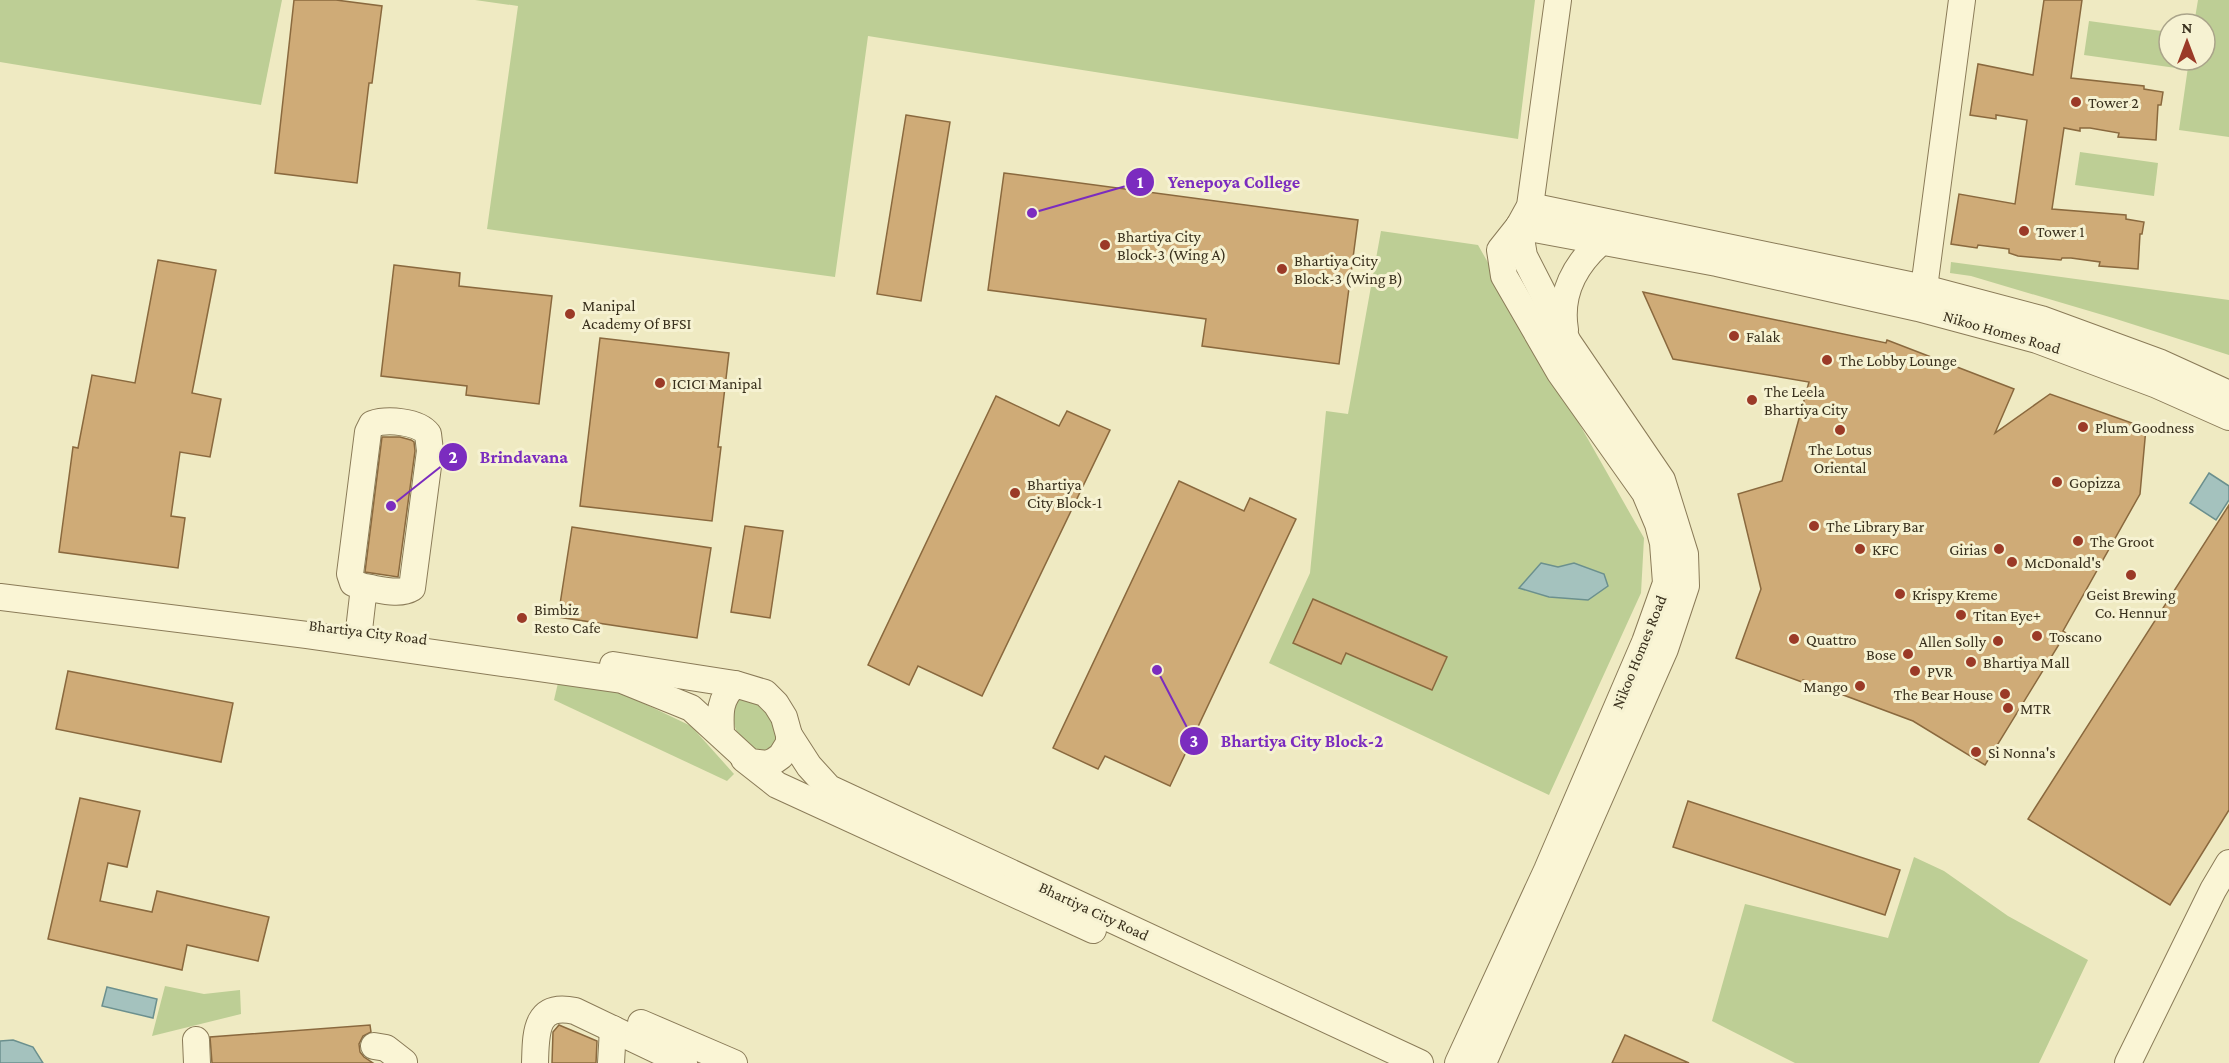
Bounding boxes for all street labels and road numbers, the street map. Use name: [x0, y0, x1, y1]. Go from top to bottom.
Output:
street label: Nikoo Homes Road: [1941, 307, 2063, 357]
street label: Nikoo Homes Road: [1608, 592, 1670, 711]
street label: Bhartiya City Road: [308, 616, 429, 649]
street label: Bhartiya City Road: [1036, 878, 1152, 945]

